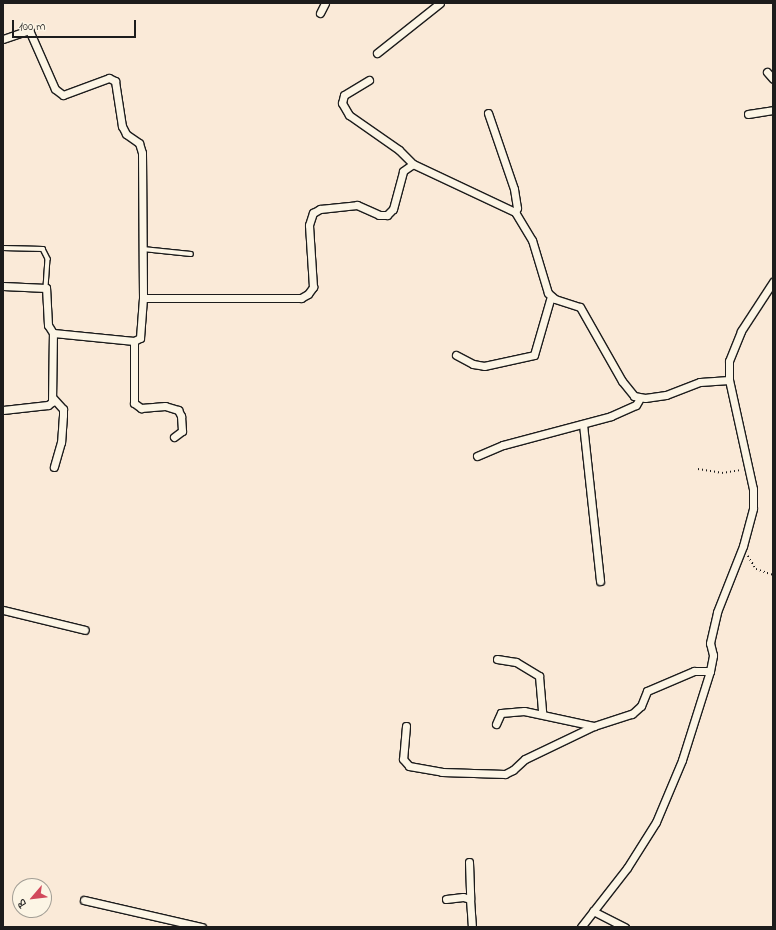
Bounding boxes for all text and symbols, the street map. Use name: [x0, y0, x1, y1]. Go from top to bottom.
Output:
scale bar: [14, 12, 138, 38]
text: 100 m: [19, 18, 46, 36]
north arrow: [12, 878, 52, 918]
text: B: [13, 896, 31, 910]

